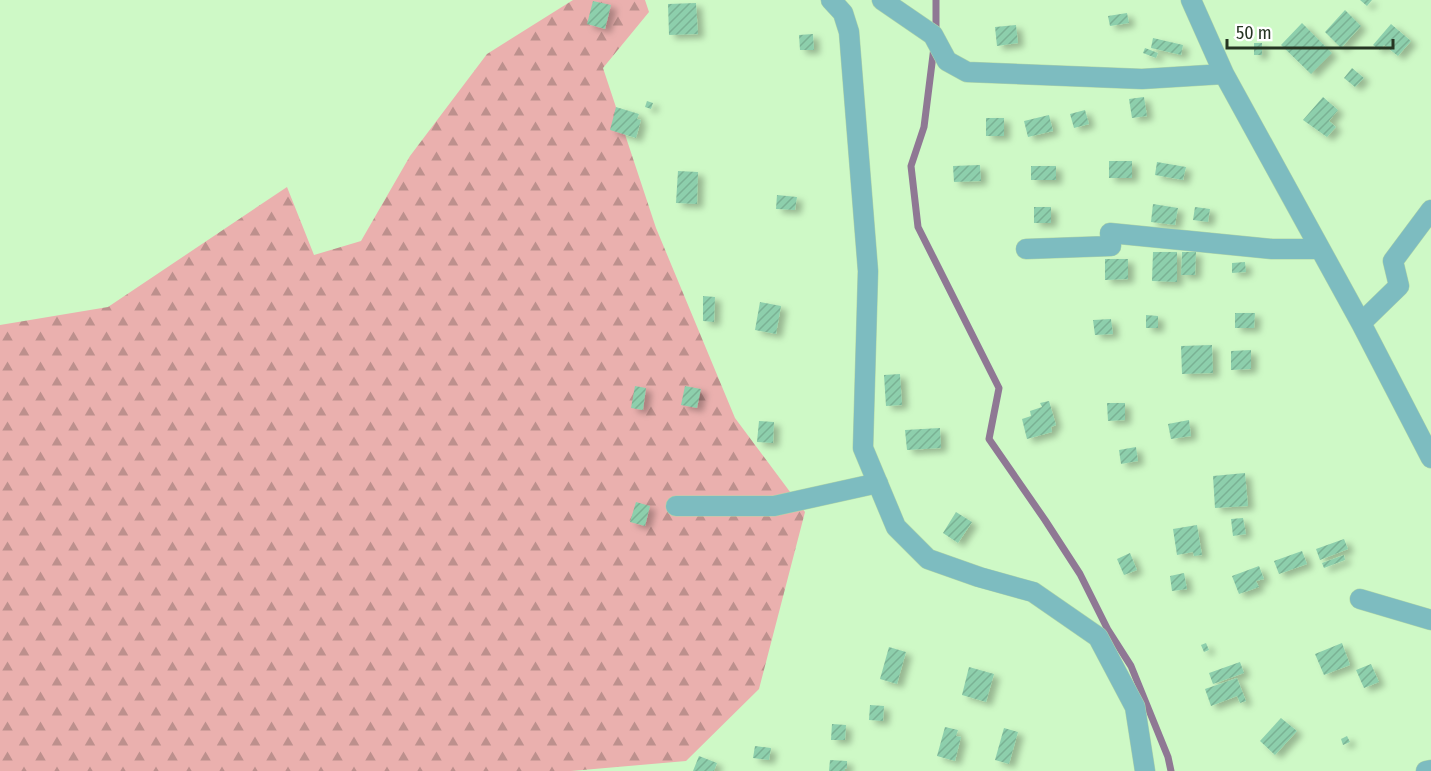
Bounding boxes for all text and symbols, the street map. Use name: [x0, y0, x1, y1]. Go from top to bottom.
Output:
scale bar: [1227, 12, 1394, 50]
text: 50 m: [1236, 22, 1272, 44]

